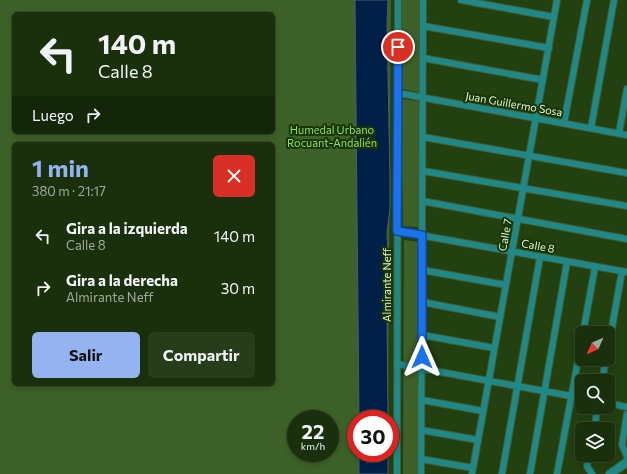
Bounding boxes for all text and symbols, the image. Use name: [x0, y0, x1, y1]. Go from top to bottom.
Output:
text: 140 m: [98, 26, 176, 60]
icon: left: [32, 28, 84, 80]
pin: [381, 30, 415, 64]
icon: arrive: [387, 36, 409, 58]
text: Calle 8: [98, 60, 153, 82]
street label: Juan Guillermo Sosa: [464, 89, 564, 119]
icon: right: [82, 104, 104, 126]
text: Luego: [32, 106, 74, 124]
park label: Humedal Urbano Rocuant-Andalién: [287, 123, 377, 149]
text: 1 min: [32, 153, 89, 182]
button: close: [213, 155, 255, 197]
text: 380 m · 21:17: [32, 183, 106, 199]
street label: Calle 7: [495, 218, 514, 252]
text: Gira a la izquierda: [66, 219, 188, 237]
icon: left: [32, 225, 54, 247]
text: 140 m: [214, 227, 255, 245]
street label: Calle 8: [520, 236, 556, 255]
text: Calle 8: [66, 237, 106, 253]
street label: Almirante Neff: [380, 247, 393, 322]
text: Gira a la derecha: [66, 271, 178, 289]
icon: right: [32, 277, 54, 299]
text: 30 m: [221, 279, 255, 297]
text: Almirante Neff: [66, 289, 153, 305]
north arrow: [575, 326, 615, 366]
map controls: [575, 326, 615, 462]
button: Salir: [32, 332, 140, 378]
button: Compartir: [148, 332, 255, 378]
position arrow: [401, 336, 443, 378]
button: search: [575, 374, 615, 414]
speed limit sign: 30: [347, 410, 399, 462]
text: 22: [302, 419, 324, 443]
button: layers: [575, 422, 615, 462]
text: km/h: [301, 440, 325, 452]

